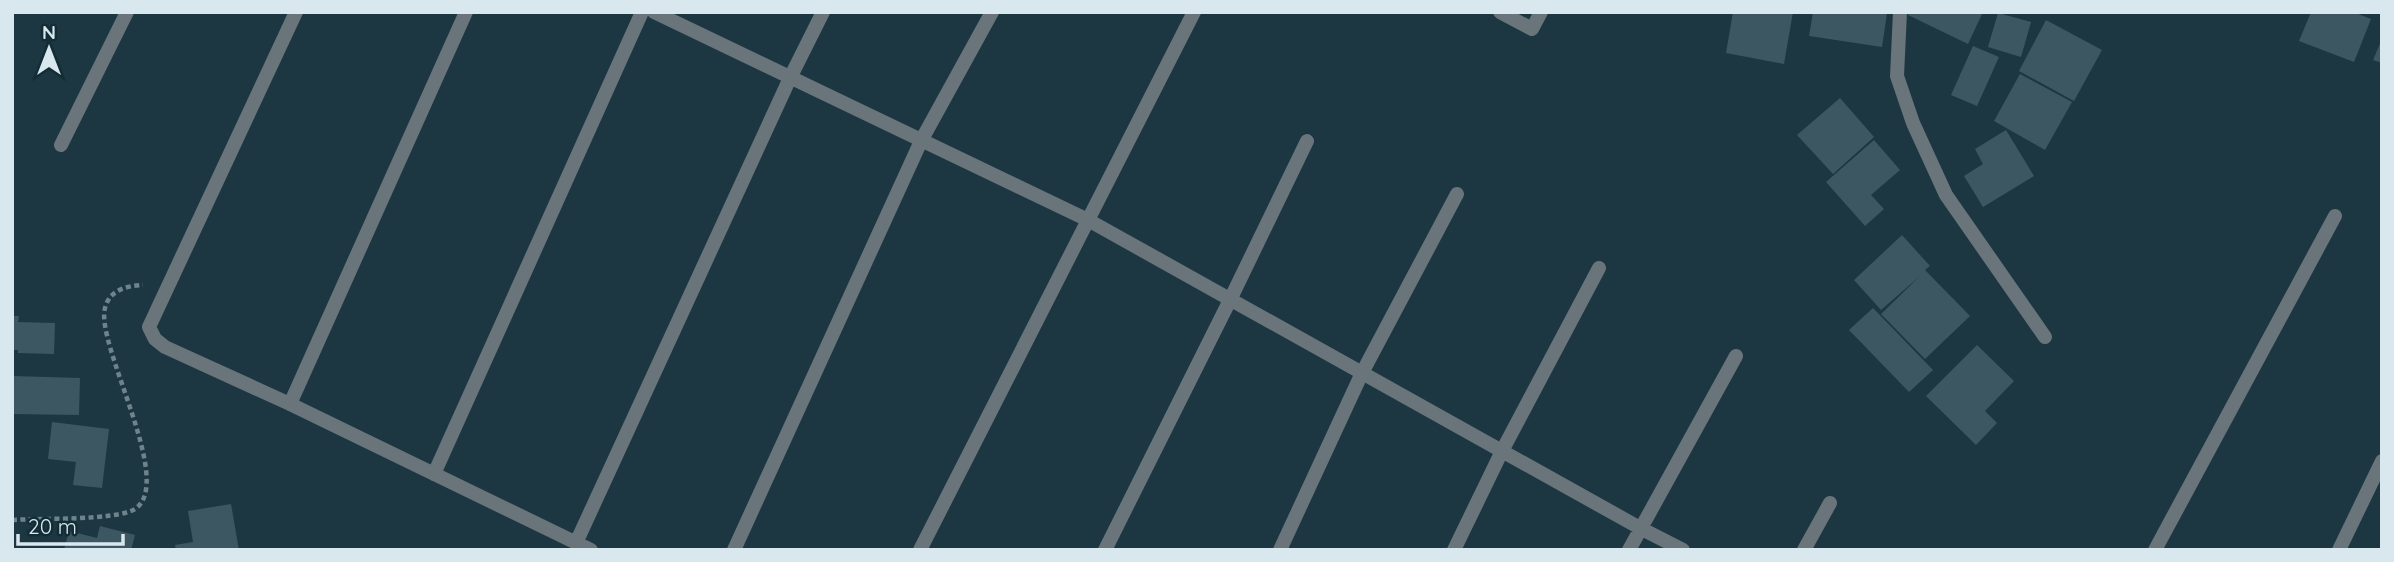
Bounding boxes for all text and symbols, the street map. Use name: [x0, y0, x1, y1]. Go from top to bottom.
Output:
north arrow: [14, 14, 84, 84]
text: N: [42, 20, 56, 44]
scale bar: [18, 503, 122, 546]
text: 20 m: [28, 513, 77, 539]

